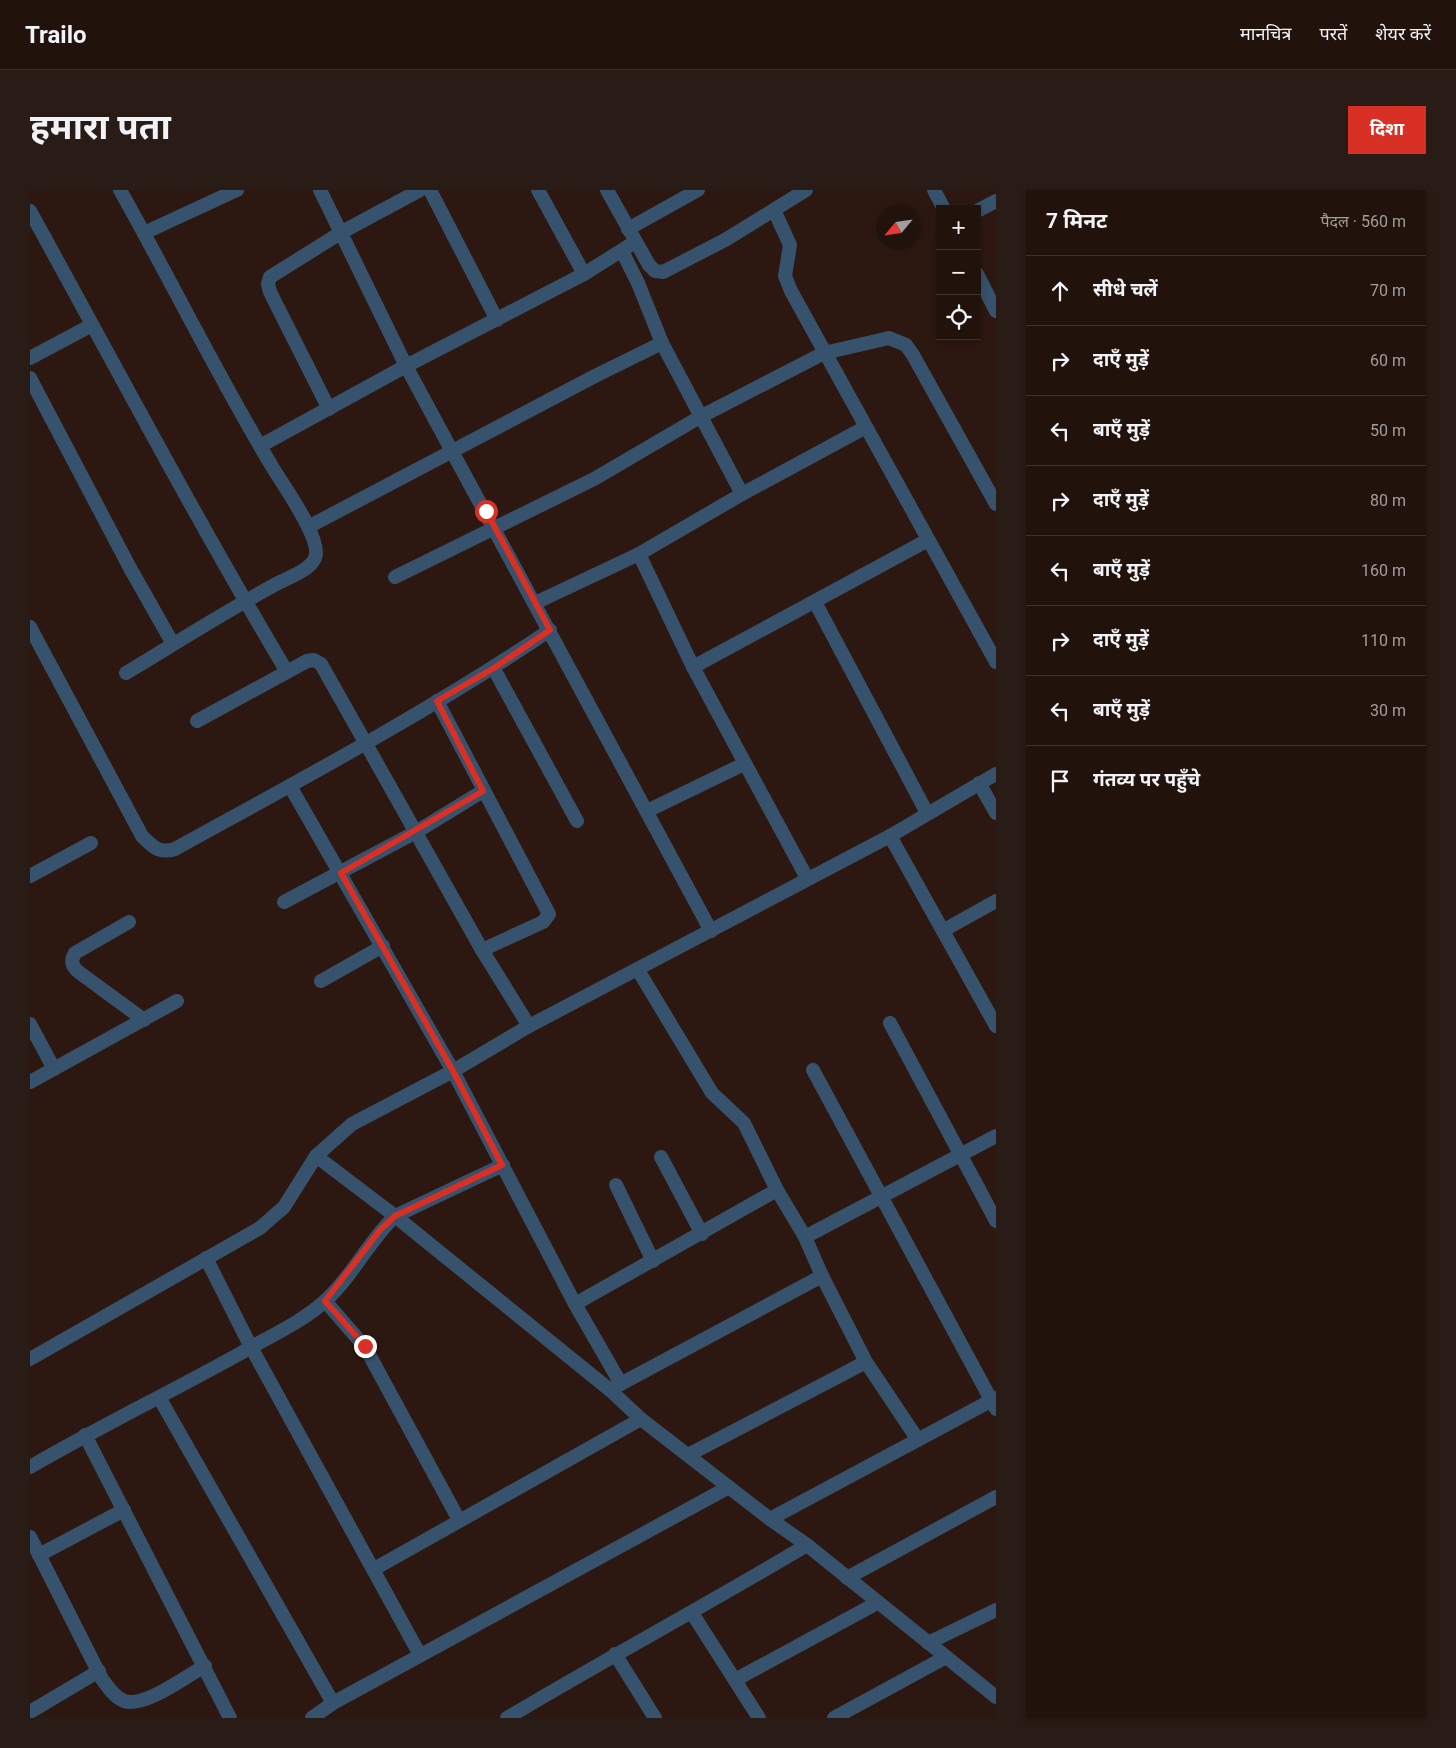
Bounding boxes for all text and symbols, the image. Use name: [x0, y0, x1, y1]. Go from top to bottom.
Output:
text: Trailo: [25, 21, 87, 49]
text: मानचित्र: [1240, 23, 1291, 44]
text: परतें: [1319, 23, 1347, 44]
text: शेयर करें: [1375, 23, 1431, 44]
button: दिशा: [1348, 106, 1426, 154]
text: हमारा पता: [30, 107, 171, 148]
north arrow: [876, 205, 921, 250]
map controls: [936, 205, 981, 340]
button: +: [936, 205, 981, 250]
text: 7 मिनट: [1046, 209, 1107, 233]
text: पैदल · 560 m: [1320, 212, 1406, 231]
button: −: [936, 250, 981, 295]
icon: ahead: [1046, 277, 1074, 305]
text: सीधे चलें: [1093, 278, 1158, 301]
text: 70 m: [1370, 281, 1406, 300]
button: locate: [936, 295, 981, 340]
icon: right: [1046, 347, 1074, 375]
text: दाएँ मुड़ें: [1093, 348, 1149, 371]
text: 60 m: [1370, 351, 1406, 370]
icon: left: [1046, 417, 1074, 445]
text: बाएँ मुड़ें: [1093, 418, 1150, 441]
text: 50 m: [1370, 421, 1406, 440]
icon: right: [1046, 487, 1074, 515]
text: दाएँ मुड़ें: [1093, 488, 1149, 511]
text: 80 m: [1370, 491, 1406, 510]
route start: [475, 500, 498, 523]
icon: left: [1046, 557, 1074, 585]
text: बाएँ मुड़ें: [1093, 558, 1150, 581]
text: 160 m: [1361, 561, 1406, 580]
icon: right: [1046, 627, 1074, 655]
text: दाएँ मुड़ें: [1093, 628, 1149, 651]
text: 110 m: [1361, 631, 1406, 650]
icon: left: [1046, 697, 1074, 725]
text: बाएँ मुड़ें: [1093, 698, 1150, 721]
text: 30 m: [1370, 701, 1406, 720]
icon: arrive: [1046, 767, 1074, 795]
text: गंतव्य पर पहुँचे: [1093, 768, 1200, 791]
route end: [354, 1335, 377, 1358]

